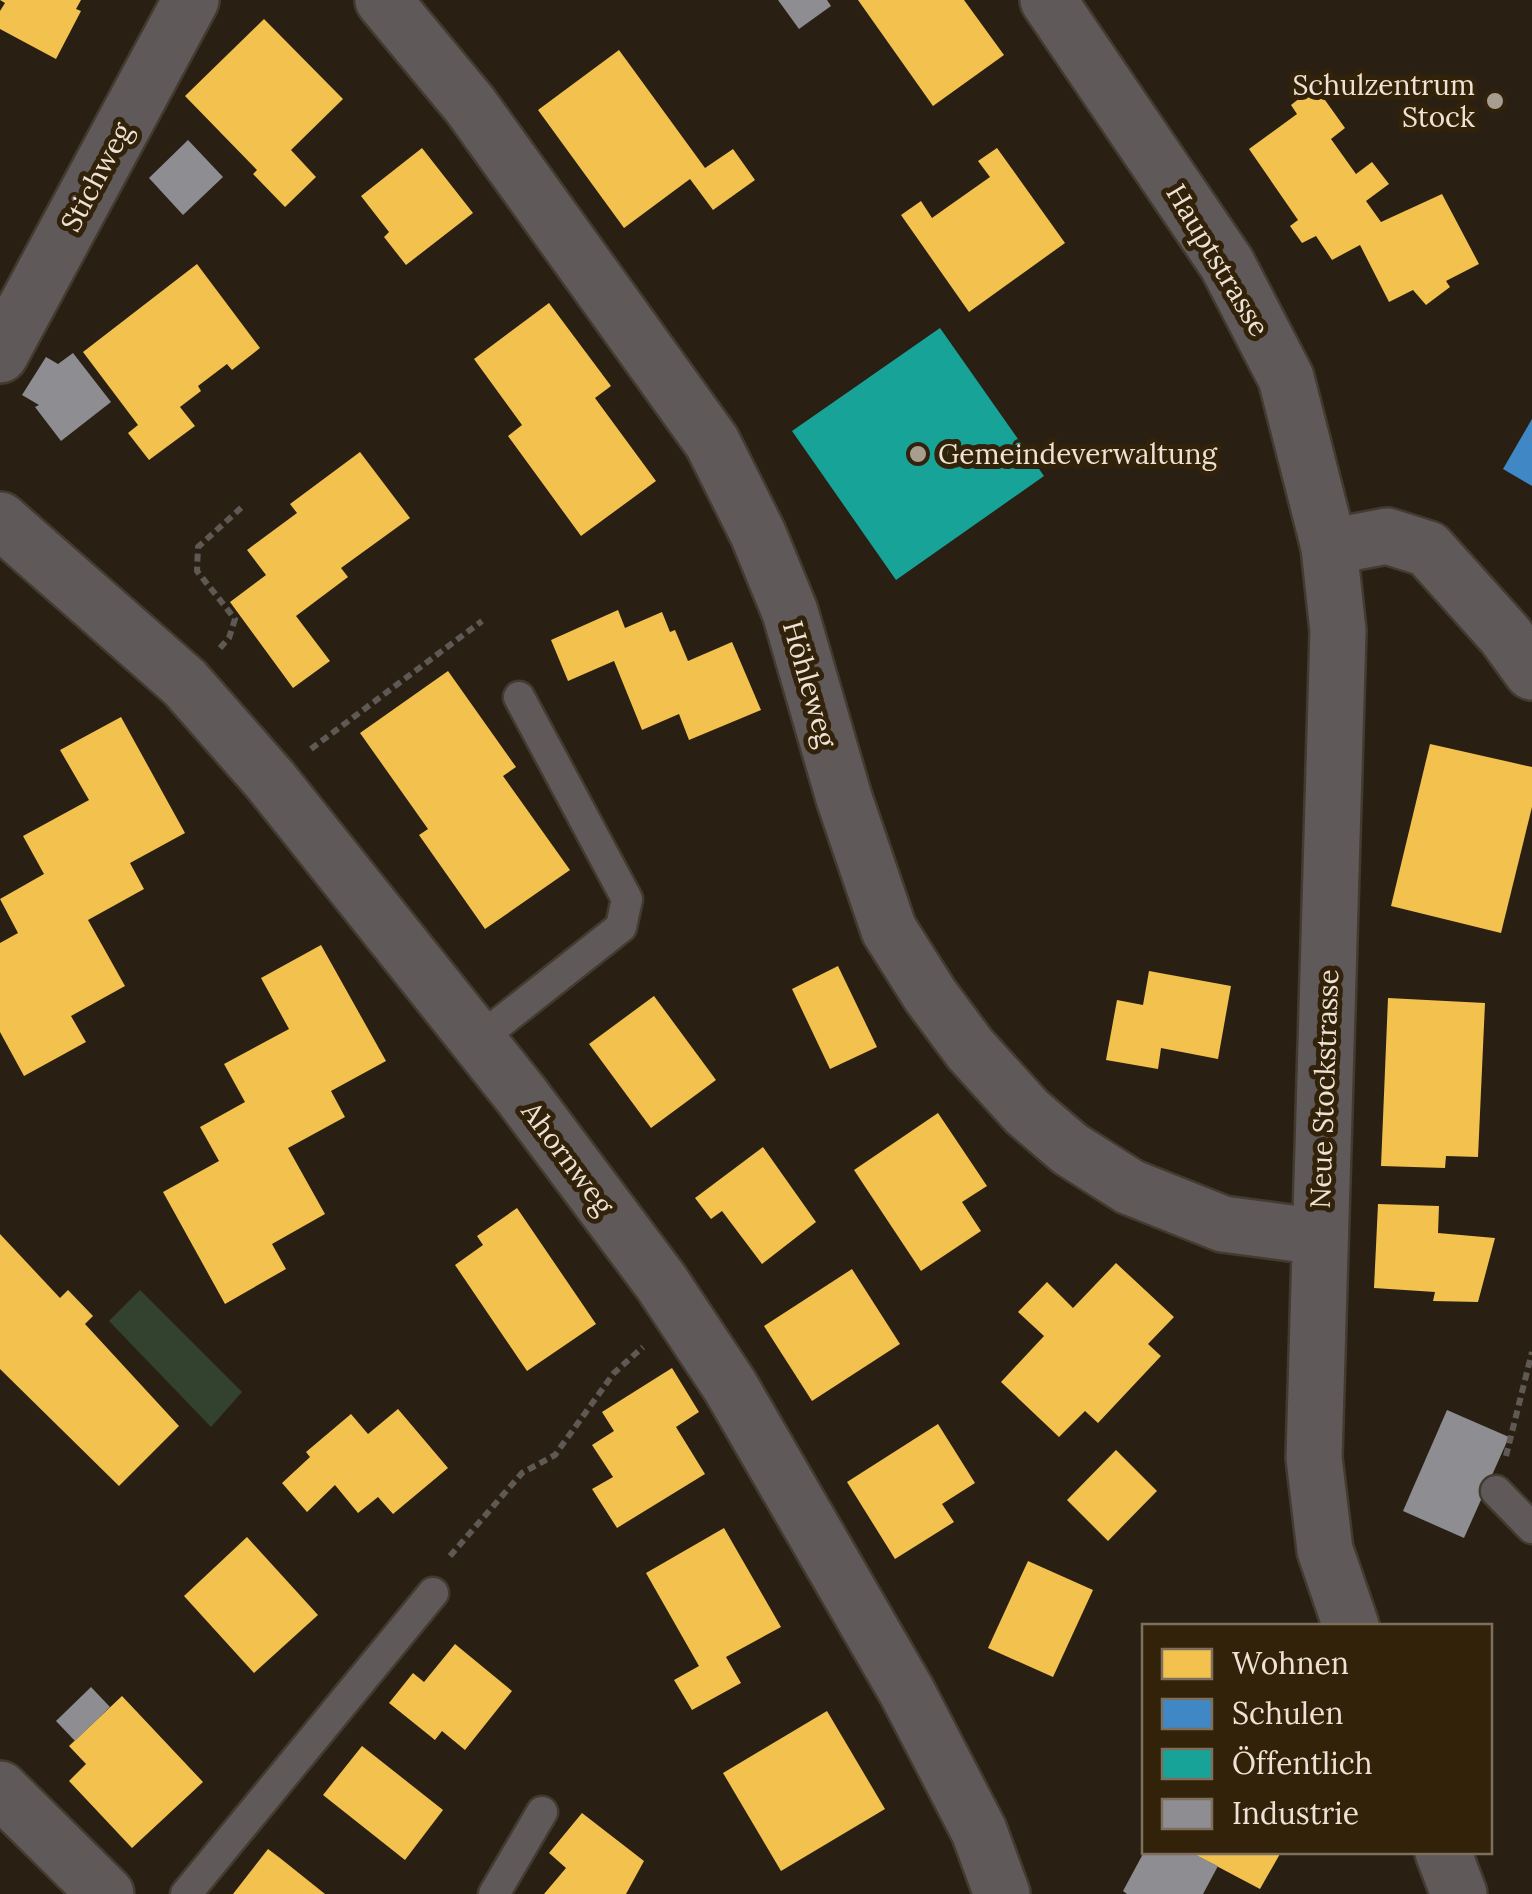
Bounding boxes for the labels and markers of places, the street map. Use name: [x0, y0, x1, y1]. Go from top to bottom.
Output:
place label: Schulzentrum Stock: [1292, 67, 1475, 135]
marker: Schulzentrum Stock: [1484, 90, 1506, 112]
place label: Gemeindeverwaltung: [938, 436, 1218, 472]
marker: Gemeindeverwaltung: [907, 443, 929, 465]

